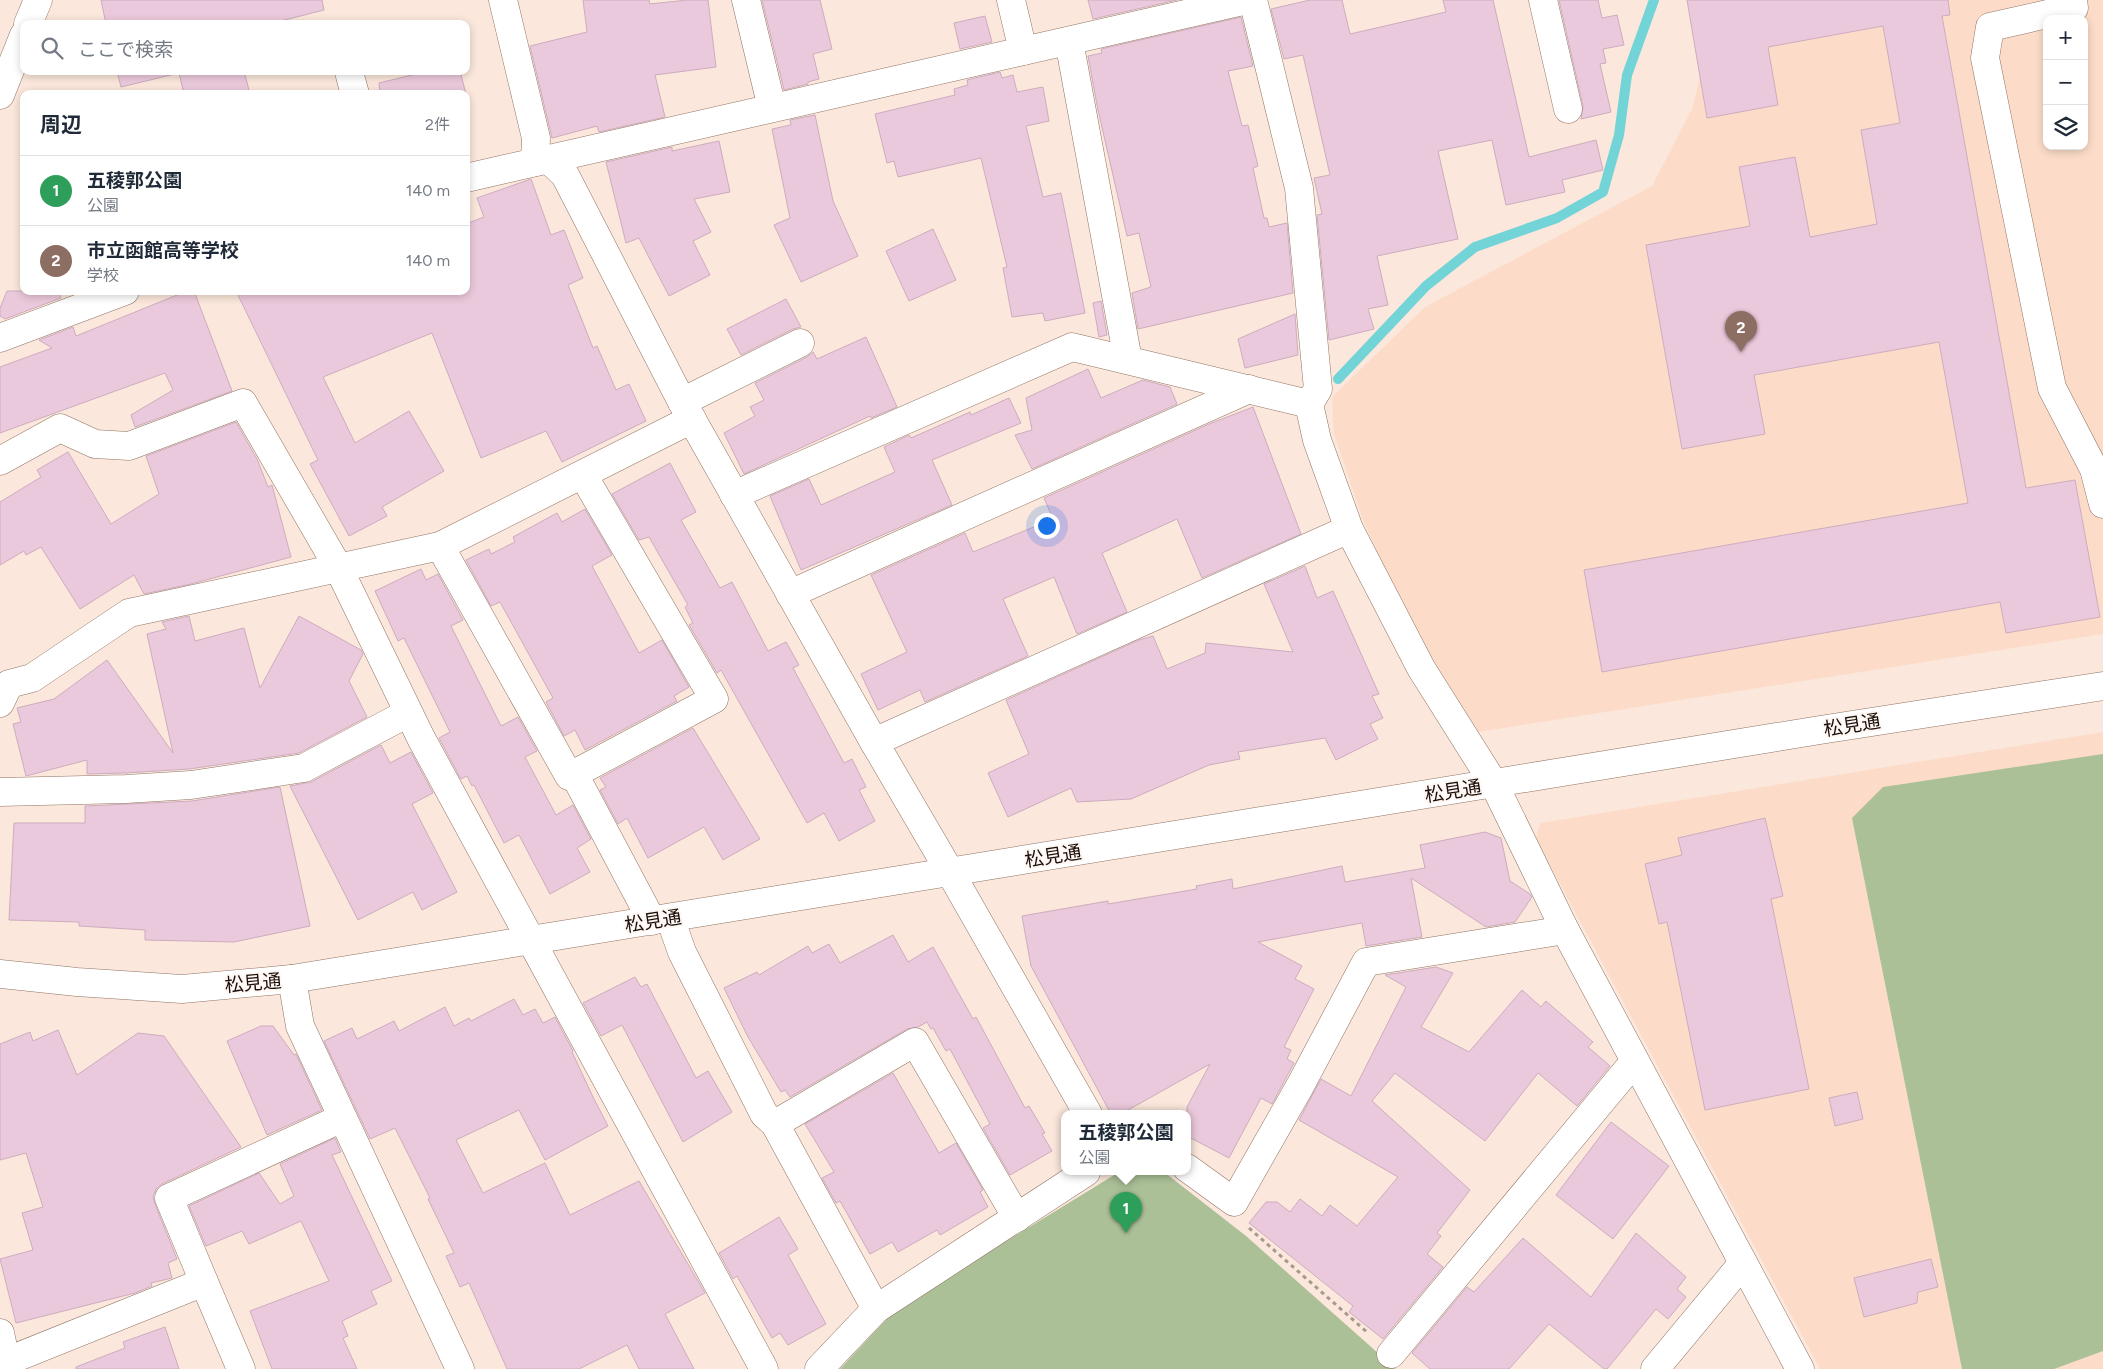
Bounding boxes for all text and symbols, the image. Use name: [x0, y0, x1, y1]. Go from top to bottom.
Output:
map controls: [2043, 15, 2088, 150]
button: +: [2043, 15, 2088, 60]
search box: [20, 20, 470, 75]
icon: search: [38, 34, 66, 62]
text: ここで検索: [78, 38, 173, 61]
button: −: [2043, 60, 2088, 105]
button: layers: [2043, 105, 2088, 150]
text: 周辺: [40, 112, 82, 137]
text: 2件: [425, 115, 450, 134]
text: 五稜郭公園: [87, 169, 182, 192]
text: 1: [53, 181, 59, 200]
text: 140 m: [406, 181, 450, 200]
text: 公園: [87, 196, 119, 215]
text: 市立函館高等学校: [87, 239, 239, 262]
text: 2: [51, 251, 61, 270]
text: 140 m: [406, 251, 450, 270]
text: 学校: [87, 266, 119, 285]
pin: 2: [1725, 311, 1757, 352]
your location: [1034, 513, 1060, 539]
street label: 松見通: [1822, 709, 1882, 741]
street label: 松見通: [1423, 775, 1483, 807]
street label: 松見通: [1023, 840, 1083, 872]
street label: 松見通: [623, 905, 683, 937]
street label: 松見通: [224, 969, 282, 997]
popup: [1061, 1110, 1191, 1175]
text: 五稜郭公園: [1078, 1121, 1174, 1144]
text: 公園: [1078, 1148, 1111, 1167]
pin: 1: [1110, 1192, 1142, 1233]

